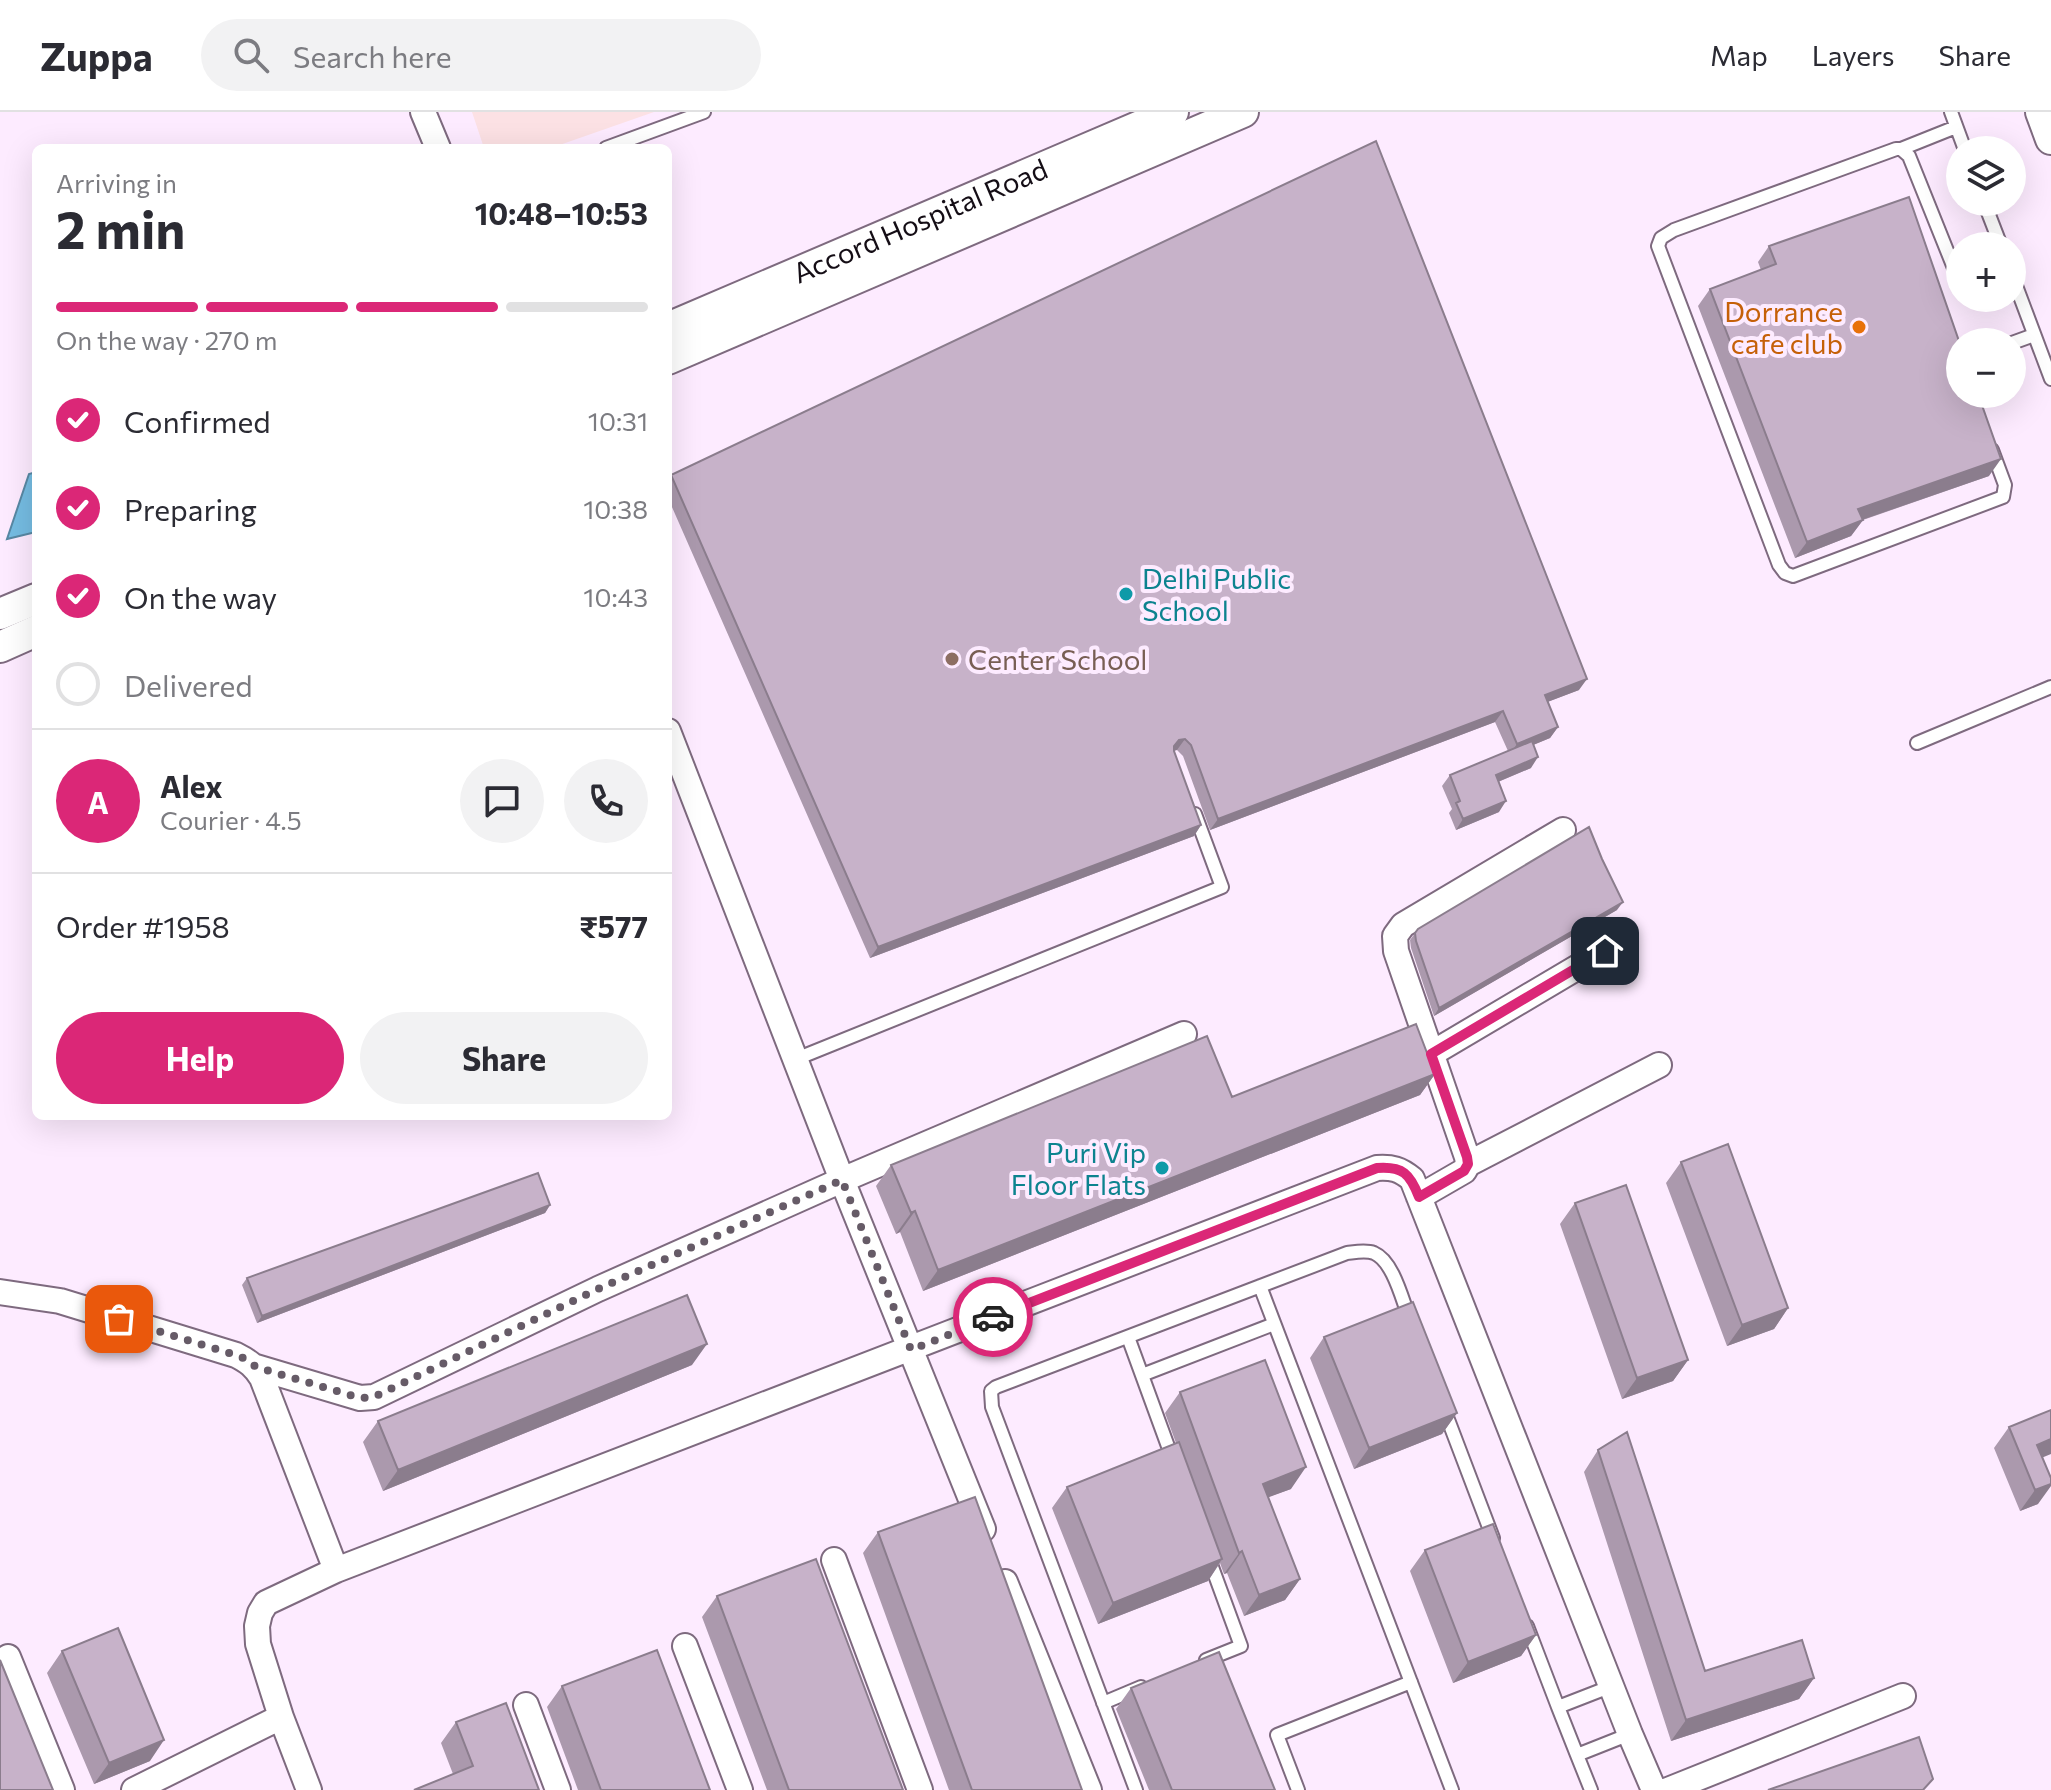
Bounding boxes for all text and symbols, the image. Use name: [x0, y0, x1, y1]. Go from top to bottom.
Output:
search box: [201, 19, 761, 91]
text: Zuppa: [40, 32, 153, 79]
icon: search: [229, 33, 273, 77]
text: Search here: [293, 37, 451, 74]
text: Map: [1710, 38, 1768, 72]
text: Layers: [1812, 38, 1894, 72]
text: Share: [1938, 38, 2011, 72]
map controls: [1946, 136, 2026, 408]
button: layers: [1946, 136, 2026, 216]
street label: Accord Hospital Road: [788, 151, 1052, 290]
text: Arriving in: [56, 167, 177, 198]
text: 10:48–10:53: [475, 194, 648, 231]
text: 2 min: [56, 196, 185, 260]
button: +: [1946, 232, 2026, 312]
place label: Dorrance cafe club: [1724, 294, 1843, 360]
marker: Dorrance cafe club: [1850, 318, 1868, 336]
text: On the way · 270 m: [56, 324, 277, 355]
button: −: [1946, 328, 2026, 408]
icon: check: [56, 398, 100, 442]
text: Confirmed: [124, 402, 271, 439]
text: 10:31: [588, 405, 648, 436]
icon: check: [56, 486, 100, 530]
text: Preparing: [124, 490, 257, 527]
text: 10:38: [583, 493, 648, 524]
place label: Delhi Public School: [1142, 561, 1291, 627]
icon: check: [56, 574, 100, 618]
text: On the way: [124, 578, 277, 615]
text: 10:43: [583, 581, 648, 612]
marker: Delhi Public School: [1117, 585, 1135, 603]
place label: Center School: [968, 642, 1147, 676]
marker: Center School: [943, 650, 961, 668]
text: Delivered: [124, 666, 253, 703]
button: chat: [460, 759, 544, 843]
button: phone: [564, 759, 648, 843]
text: Alex: [160, 767, 223, 804]
text: A: [87, 783, 109, 820]
text: Courier · 4.5: [160, 804, 302, 835]
text: Order #1958: [56, 907, 230, 944]
text: ₹577: [579, 907, 648, 944]
pin: [1571, 917, 1639, 985]
icon: home: [1583, 929, 1627, 973]
button: Help: [56, 1012, 344, 1104]
button: Share: [360, 1012, 648, 1104]
place label: Puri Vip Floor Flats: [1011, 1135, 1146, 1201]
marker: Puri Vip Floor Flats: [1153, 1159, 1171, 1177]
courier: [953, 1277, 1033, 1357]
pin: [85, 1285, 153, 1353]
icon: car: [971, 1295, 1015, 1339]
icon: bag: [97, 1297, 141, 1341]

